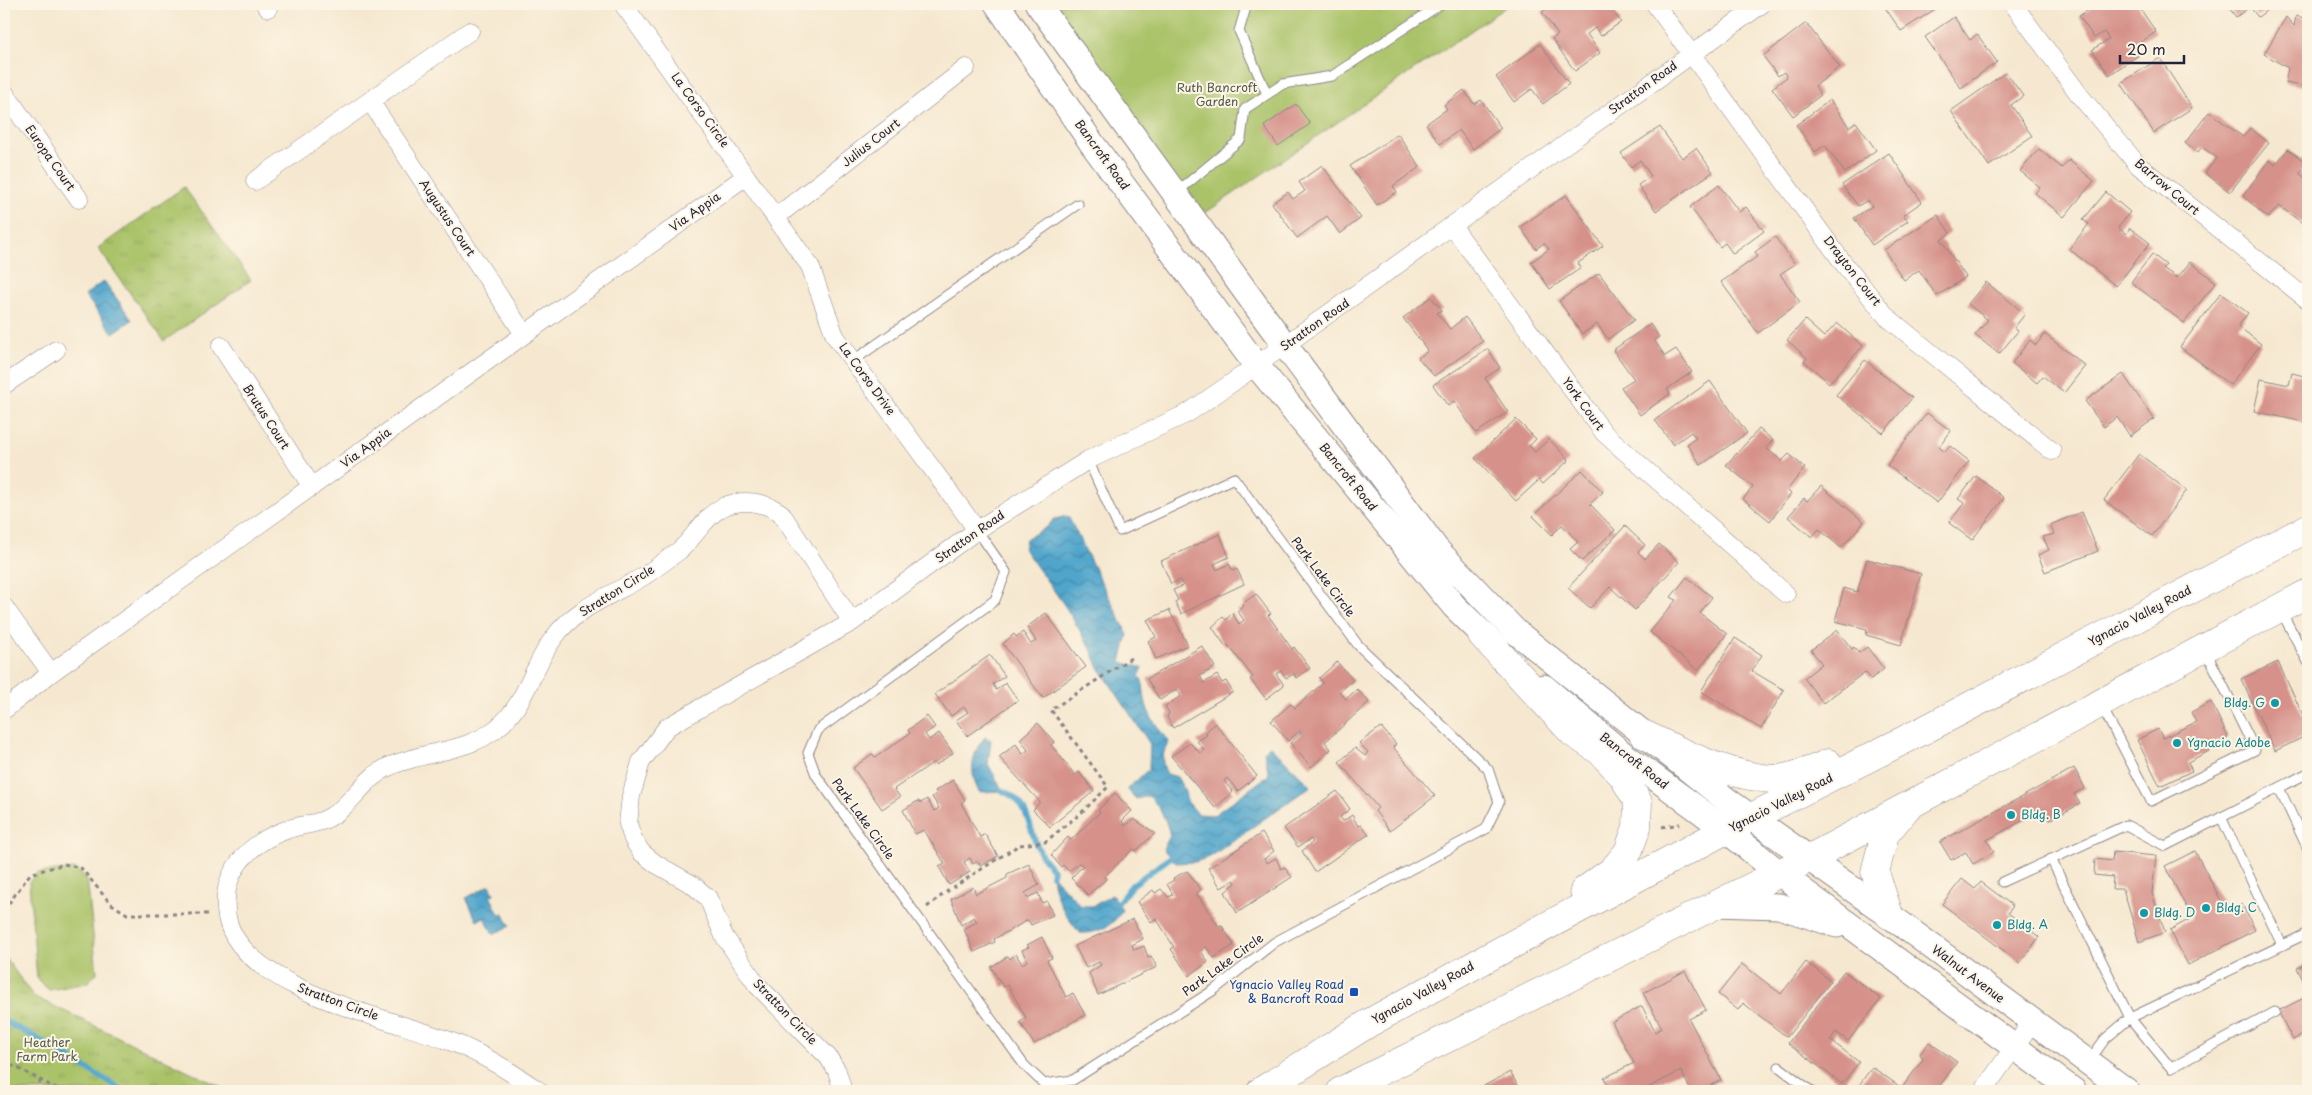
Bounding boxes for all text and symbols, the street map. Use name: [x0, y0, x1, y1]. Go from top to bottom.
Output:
scale bar: [2120, 32, 2183, 64]
text: 20 m: [2127, 37, 2166, 60]
street label: Stratton Road: [1604, 56, 1681, 118]
street label: La Corso Circle: [667, 68, 734, 151]
park label: Ruth Bancroft Garden: [1177, 78, 1257, 110]
street label: Julius Court: [837, 114, 903, 171]
street label: Bancroft Road: [1071, 115, 1135, 193]
street label: Europa Court: [21, 121, 80, 194]
street label: Barrow Court: [2131, 154, 2204, 219]
street label: Augustus Court: [415, 175, 480, 260]
street label: Via Appia: [665, 187, 724, 235]
street label: Drayton Court: [1820, 231, 1886, 309]
street label: Stratton Road: [1276, 294, 1353, 355]
street label: La Corso Drive: [835, 338, 900, 418]
street label: York Court: [1558, 373, 1609, 434]
street label: Brutus Court: [239, 380, 295, 453]
street label: Via Appia: [336, 422, 395, 472]
street label: Bancroft Road: [1316, 438, 1382, 514]
street label: Stratton Road: [931, 506, 1008, 567]
street label: Park Lake Circle: [1288, 532, 1360, 621]
street label: Stratton Circle: [575, 560, 658, 621]
street label: Ygnacio Valley Road: [2085, 580, 2194, 650]
place label: Bldg. G: [2223, 693, 2265, 711]
marker: Bldg. G: [2269, 697, 2281, 709]
street label: Bancroft Road: [1596, 727, 1673, 793]
place label: Ygnacio Adobe: [2187, 733, 2271, 751]
marker: Ygnacio Adobe: [2171, 737, 2183, 749]
street label: Ygnacio Valley Road: [1725, 768, 1836, 836]
street label: Park Lake Circle: [828, 774, 900, 863]
place label: Bldg. B: [2021, 805, 2061, 823]
marker: Bldg. B: [2005, 809, 2017, 821]
place label: Bldg. C: [2216, 898, 2257, 916]
marker: Bldg. C: [2200, 902, 2212, 914]
place label: Bldg. D: [2154, 903, 2195, 921]
marker: Bldg. D: [2138, 907, 2150, 919]
place label: Bldg. A: [2007, 915, 2048, 933]
marker: Bldg. A: [1991, 919, 2003, 931]
street label: Park Lake Circle: [1178, 928, 1267, 1000]
street label: Walnut Avenue: [1928, 940, 2009, 1007]
street label: Ygnacio Valley Road: [1368, 956, 1477, 1028]
street label: Stratton Circle: [749, 974, 822, 1049]
place label: Ygnacio Valley Road & Bancroft Road: [1229, 975, 1344, 1007]
street label: Stratton Circle: [295, 978, 382, 1024]
marker: Ygnacio Valley Road & Bancroft Road: [1348, 986, 1360, 998]
park label: Heather Farm Park: [16, 1033, 78, 1065]

